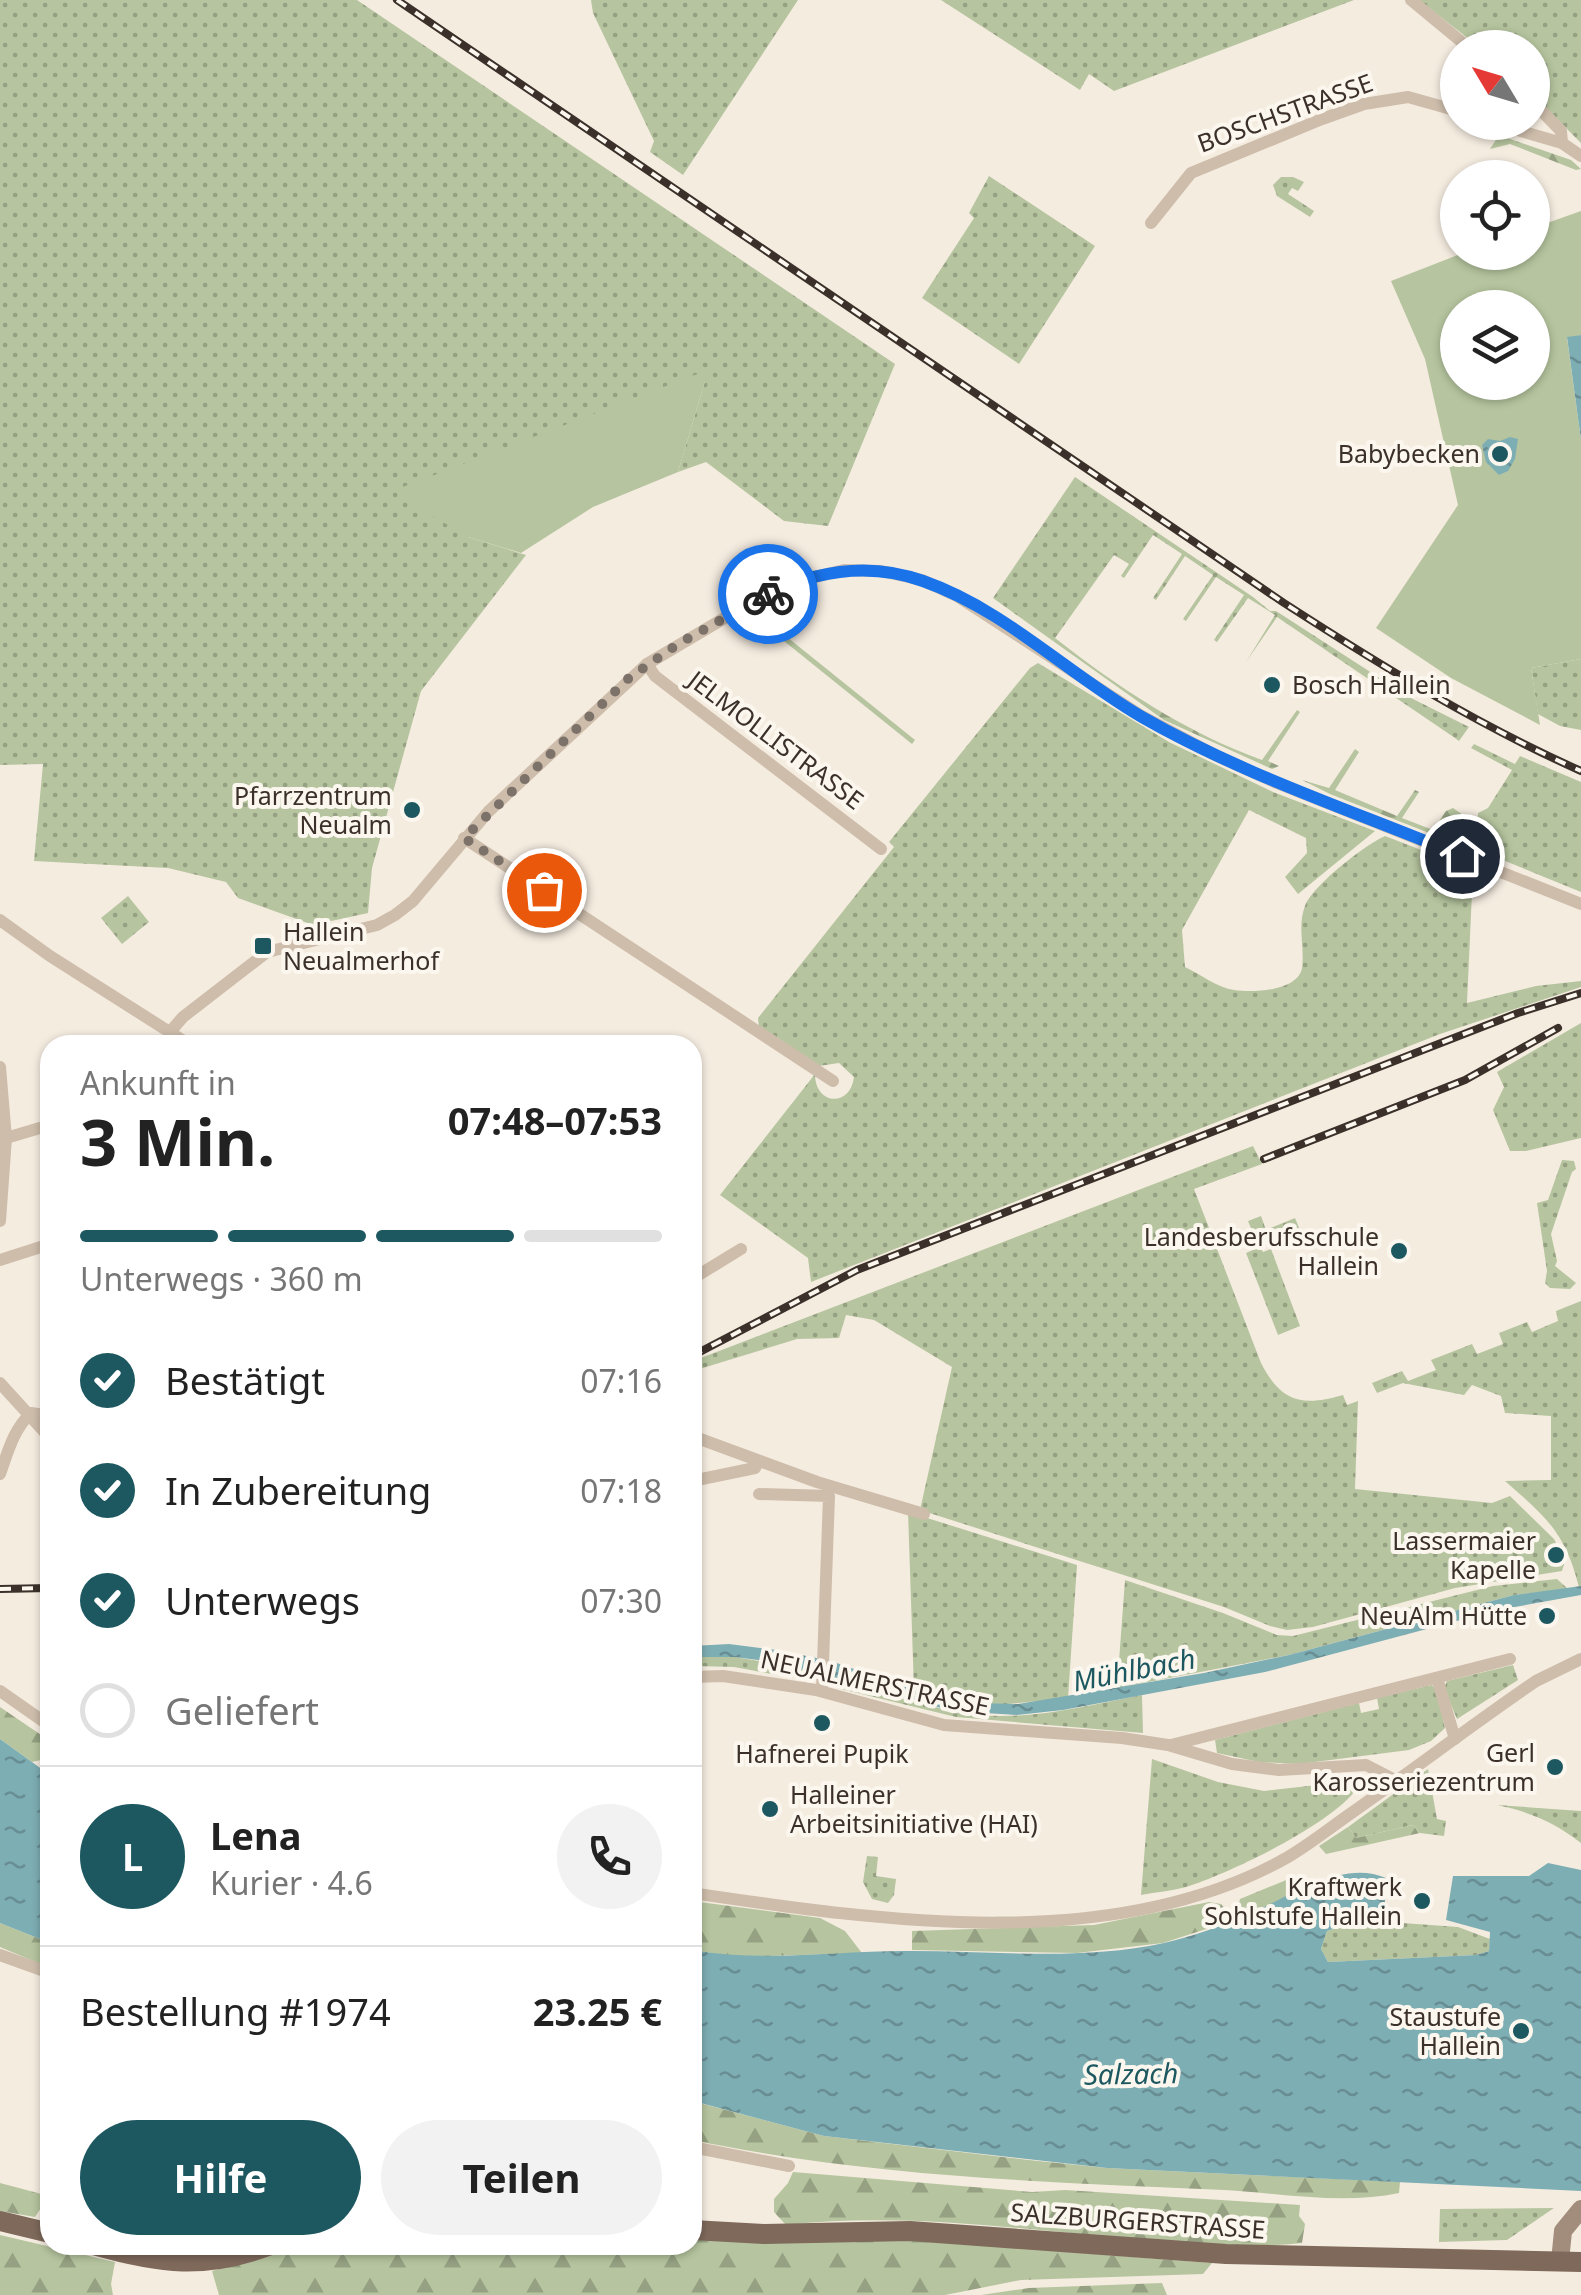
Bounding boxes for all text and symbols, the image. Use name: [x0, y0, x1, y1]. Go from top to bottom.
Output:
north arrow: [1440, 30, 1550, 140]
map controls: [1440, 30, 1550, 400]
street label: BOSCHSTRASSE: [1192, 65, 1377, 160]
button: locate: [1440, 160, 1550, 270]
button: layers: [1440, 290, 1550, 400]
place label: Babybecken: [1338, 436, 1480, 470]
marker: Babybecken: [1489, 443, 1511, 465]
courier: [718, 544, 818, 644]
icon: bike: [741, 567, 796, 622]
street label: JELMOLLISTRASSE: [680, 661, 871, 816]
place label: Bosch Hallein: [1292, 667, 1451, 701]
marker: Bosch Hallein: [1261, 674, 1283, 696]
place label: Pfarrzentrum Neualm: [234, 778, 392, 841]
marker: Pfarrzentrum Neualm: [401, 799, 423, 821]
pin: [1420, 814, 1505, 899]
icon: home: [1435, 829, 1490, 884]
pin: [502, 848, 587, 933]
icon: bag: [517, 863, 572, 918]
place label: Hallein Neualmerhof: [283, 914, 440, 977]
marker: Hallein Neualmerhof: [252, 935, 274, 957]
text: Ankunft in: [80, 1061, 236, 1104]
text: 07:48–07:53: [448, 1094, 662, 1146]
text: 3 Min.: [80, 1097, 275, 1185]
place label: Landesberufsschule Hallein: [1144, 1219, 1379, 1282]
marker: Landesberufsschule Hallein: [1388, 1240, 1410, 1262]
text: Unterwegs · 360 m: [80, 1257, 363, 1300]
icon: check: [80, 1353, 135, 1408]
text: Bestätigt: [165, 1354, 325, 1406]
text: 07:16: [580, 1359, 662, 1402]
icon: check: [80, 1463, 135, 1518]
text: In Zubereitung: [165, 1464, 432, 1516]
text: 07:18: [580, 1469, 662, 1512]
place label: Lassermaier Kapelle: [1392, 1523, 1536, 1586]
marker: Lassermaier Kapelle: [1545, 1544, 1567, 1566]
icon: check: [80, 1573, 135, 1628]
text: Unterwegs: [165, 1574, 360, 1626]
text: 07:30: [580, 1579, 662, 1622]
place label: NeuAlm Hütte: [1360, 1598, 1527, 1632]
marker: NeuAlm Hütte: [1536, 1605, 1558, 1627]
water label: Mühlbach: [1069, 1639, 1198, 1700]
street label: NEUALMERSTRASSE: [758, 1641, 993, 1723]
text: Geliefert: [165, 1684, 319, 1736]
marker: Hafnerei Pupik: [811, 1712, 833, 1734]
place label: Gerl Karosseriezentrum: [1312, 1735, 1535, 1798]
place label: Hafnerei Pupik: [735, 1736, 909, 1770]
marker: Gerl Karosseriezentrum: [1544, 1756, 1566, 1778]
place label: Halleiner Arbeitsinitiative (HAI): [790, 1777, 1038, 1840]
marker: Halleiner Arbeitsinitiative (HAI): [759, 1798, 781, 1820]
button: phone: [557, 1804, 662, 1909]
text: Lena: [210, 1809, 301, 1861]
text: L: [122, 1830, 143, 1882]
text: Kurier · 4.6: [210, 1861, 373, 1904]
place label: Kraftwerk Sohlstufe Hallein: [1204, 1869, 1403, 1932]
marker: Kraftwerk Sohlstufe Hallein: [1411, 1890, 1433, 1912]
text: Bestellung #1974: [80, 1985, 391, 2037]
text: 23.25 €: [533, 1985, 662, 2037]
place label: Staustufe Hallein: [1390, 1999, 1501, 2062]
marker: Staustufe Hallein: [1510, 2020, 1532, 2042]
water label: Salzach: [1083, 2053, 1179, 2093]
button: Hilfe: [80, 2120, 361, 2235]
button: Teilen: [381, 2120, 662, 2235]
street label: SALZBURGERSTRASSE: [1010, 2194, 1267, 2246]

